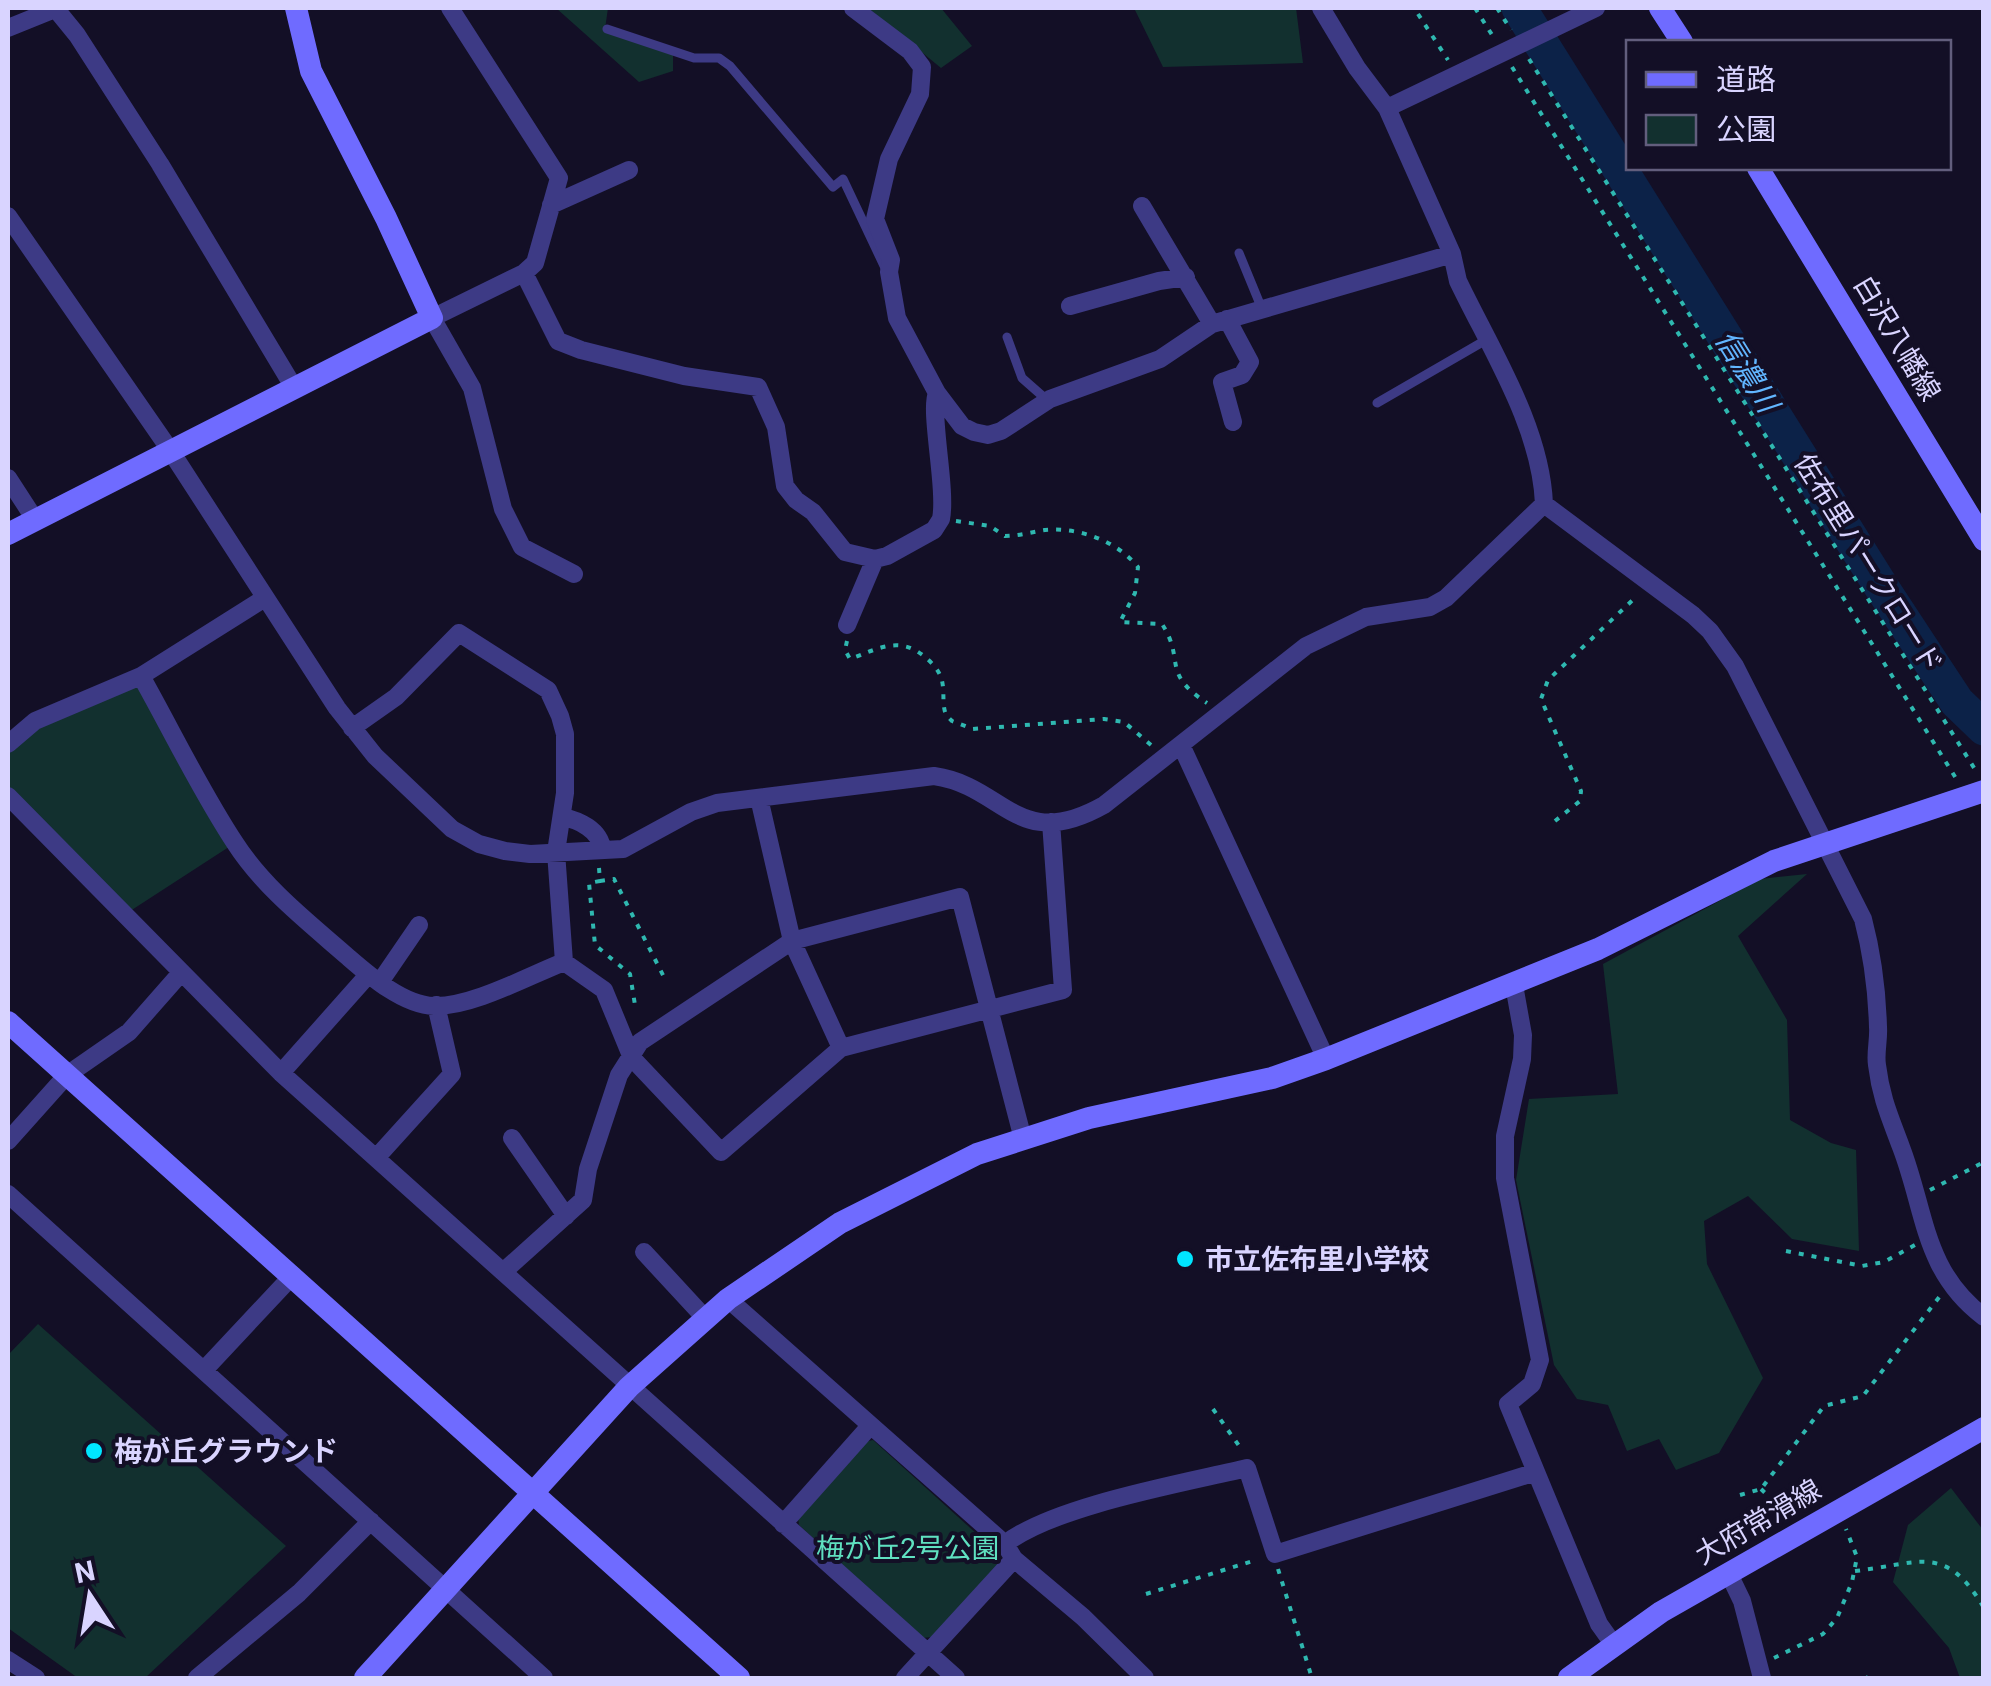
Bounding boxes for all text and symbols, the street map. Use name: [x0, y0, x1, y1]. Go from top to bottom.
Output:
legend: [1626, 40, 1951, 170]
text: 道路: [1716, 62, 1776, 97]
text: 公園: [1716, 112, 1776, 147]
street label: 白沢八幡線: [1847, 269, 1947, 407]
water label: 信濃川: [1708, 324, 1787, 421]
street label: 佐布里パークロード: [1787, 447, 1949, 679]
place label: 市立佐布里小学校: [1205, 1243, 1429, 1276]
marker: 市立佐布里小学校: [1174, 1248, 1196, 1270]
place label: 梅が丘グラウンド: [114, 1435, 338, 1468]
marker: 梅が丘グラウンド: [83, 1440, 105, 1462]
street label: 大府常滑線: [1689, 1473, 1827, 1571]
park label: 梅が丘2号公園: [816, 1532, 1000, 1565]
north arrow: [40, 1546, 140, 1646]
text: N: [72, 1554, 98, 1590]

